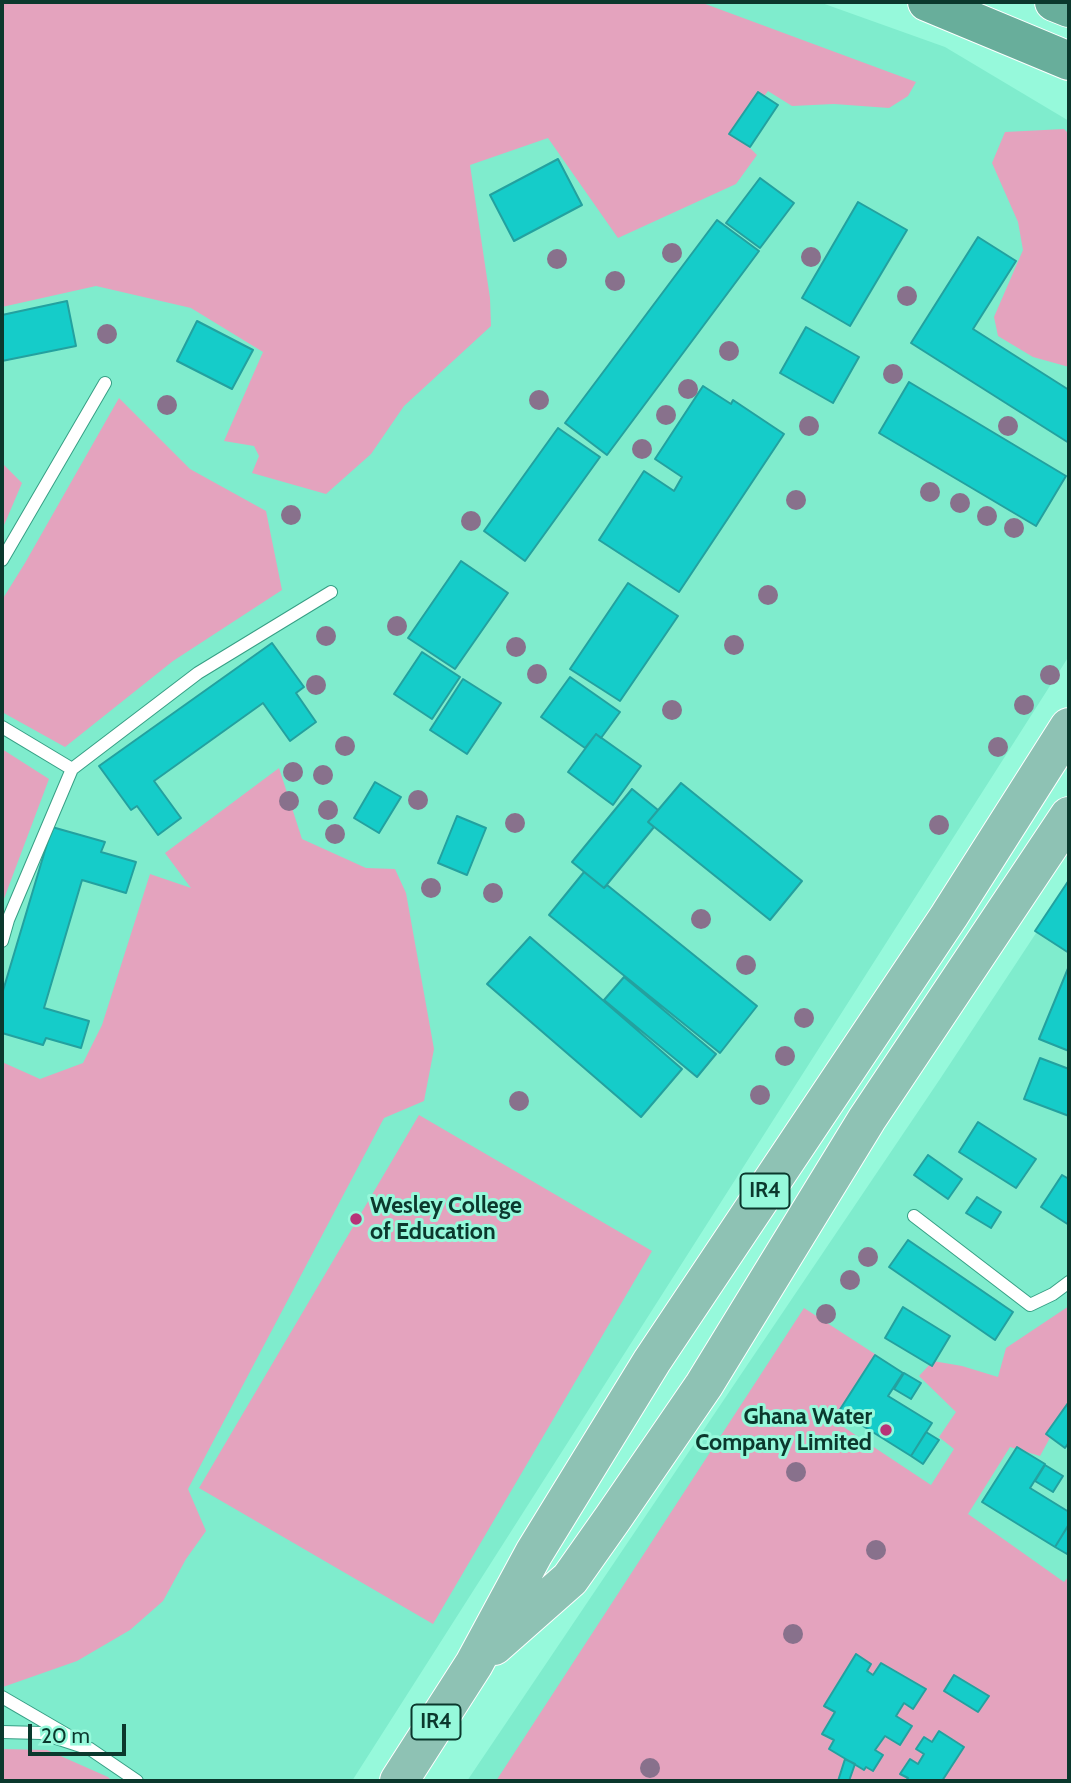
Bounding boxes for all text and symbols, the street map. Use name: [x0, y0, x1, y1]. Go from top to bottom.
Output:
road number: IR4: [740, 1174, 790, 1208]
place label: Wesley College of Education: [370, 1192, 522, 1246]
marker: Wesley College of Education: [348, 1211, 364, 1227]
place label: Ghana Water Company Limited: [695, 1403, 872, 1457]
marker: Ghana Water Company Limited: [878, 1422, 894, 1438]
road number: IR4: [412, 1704, 460, 1740]
scale bar: [32, 1710, 130, 1754]
text: 20 m: [41, 1723, 90, 1748]

